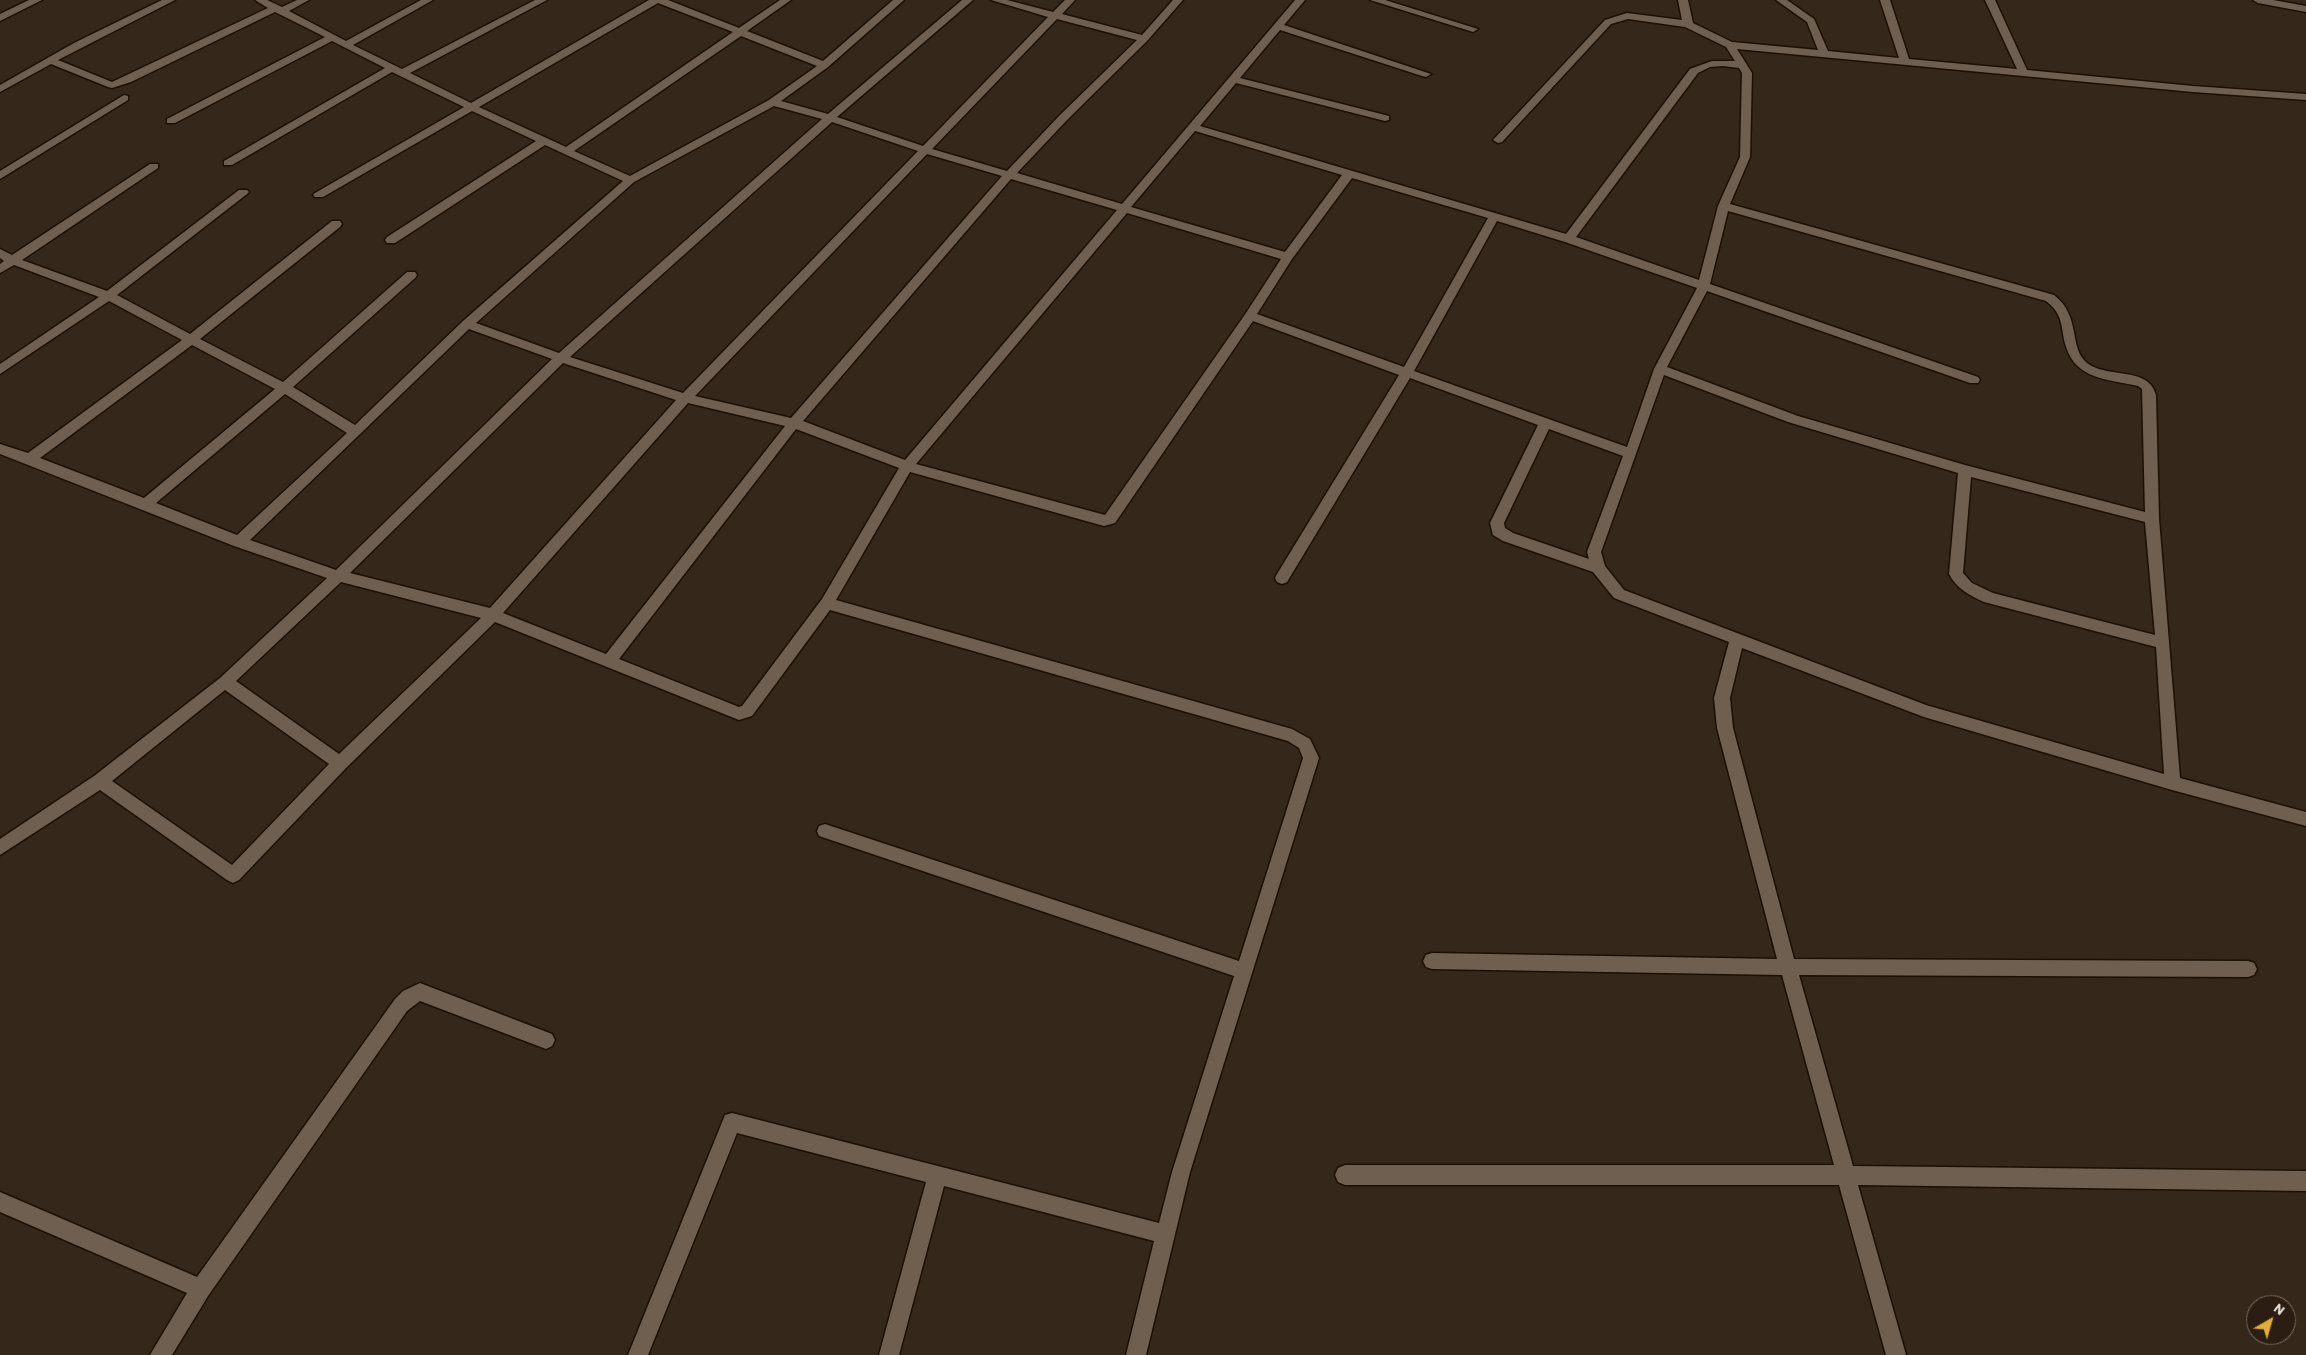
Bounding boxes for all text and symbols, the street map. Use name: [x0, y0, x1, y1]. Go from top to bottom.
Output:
north arrow: [2246, 1295, 2296, 1345]
text: N: [2271, 1299, 2289, 1318]

